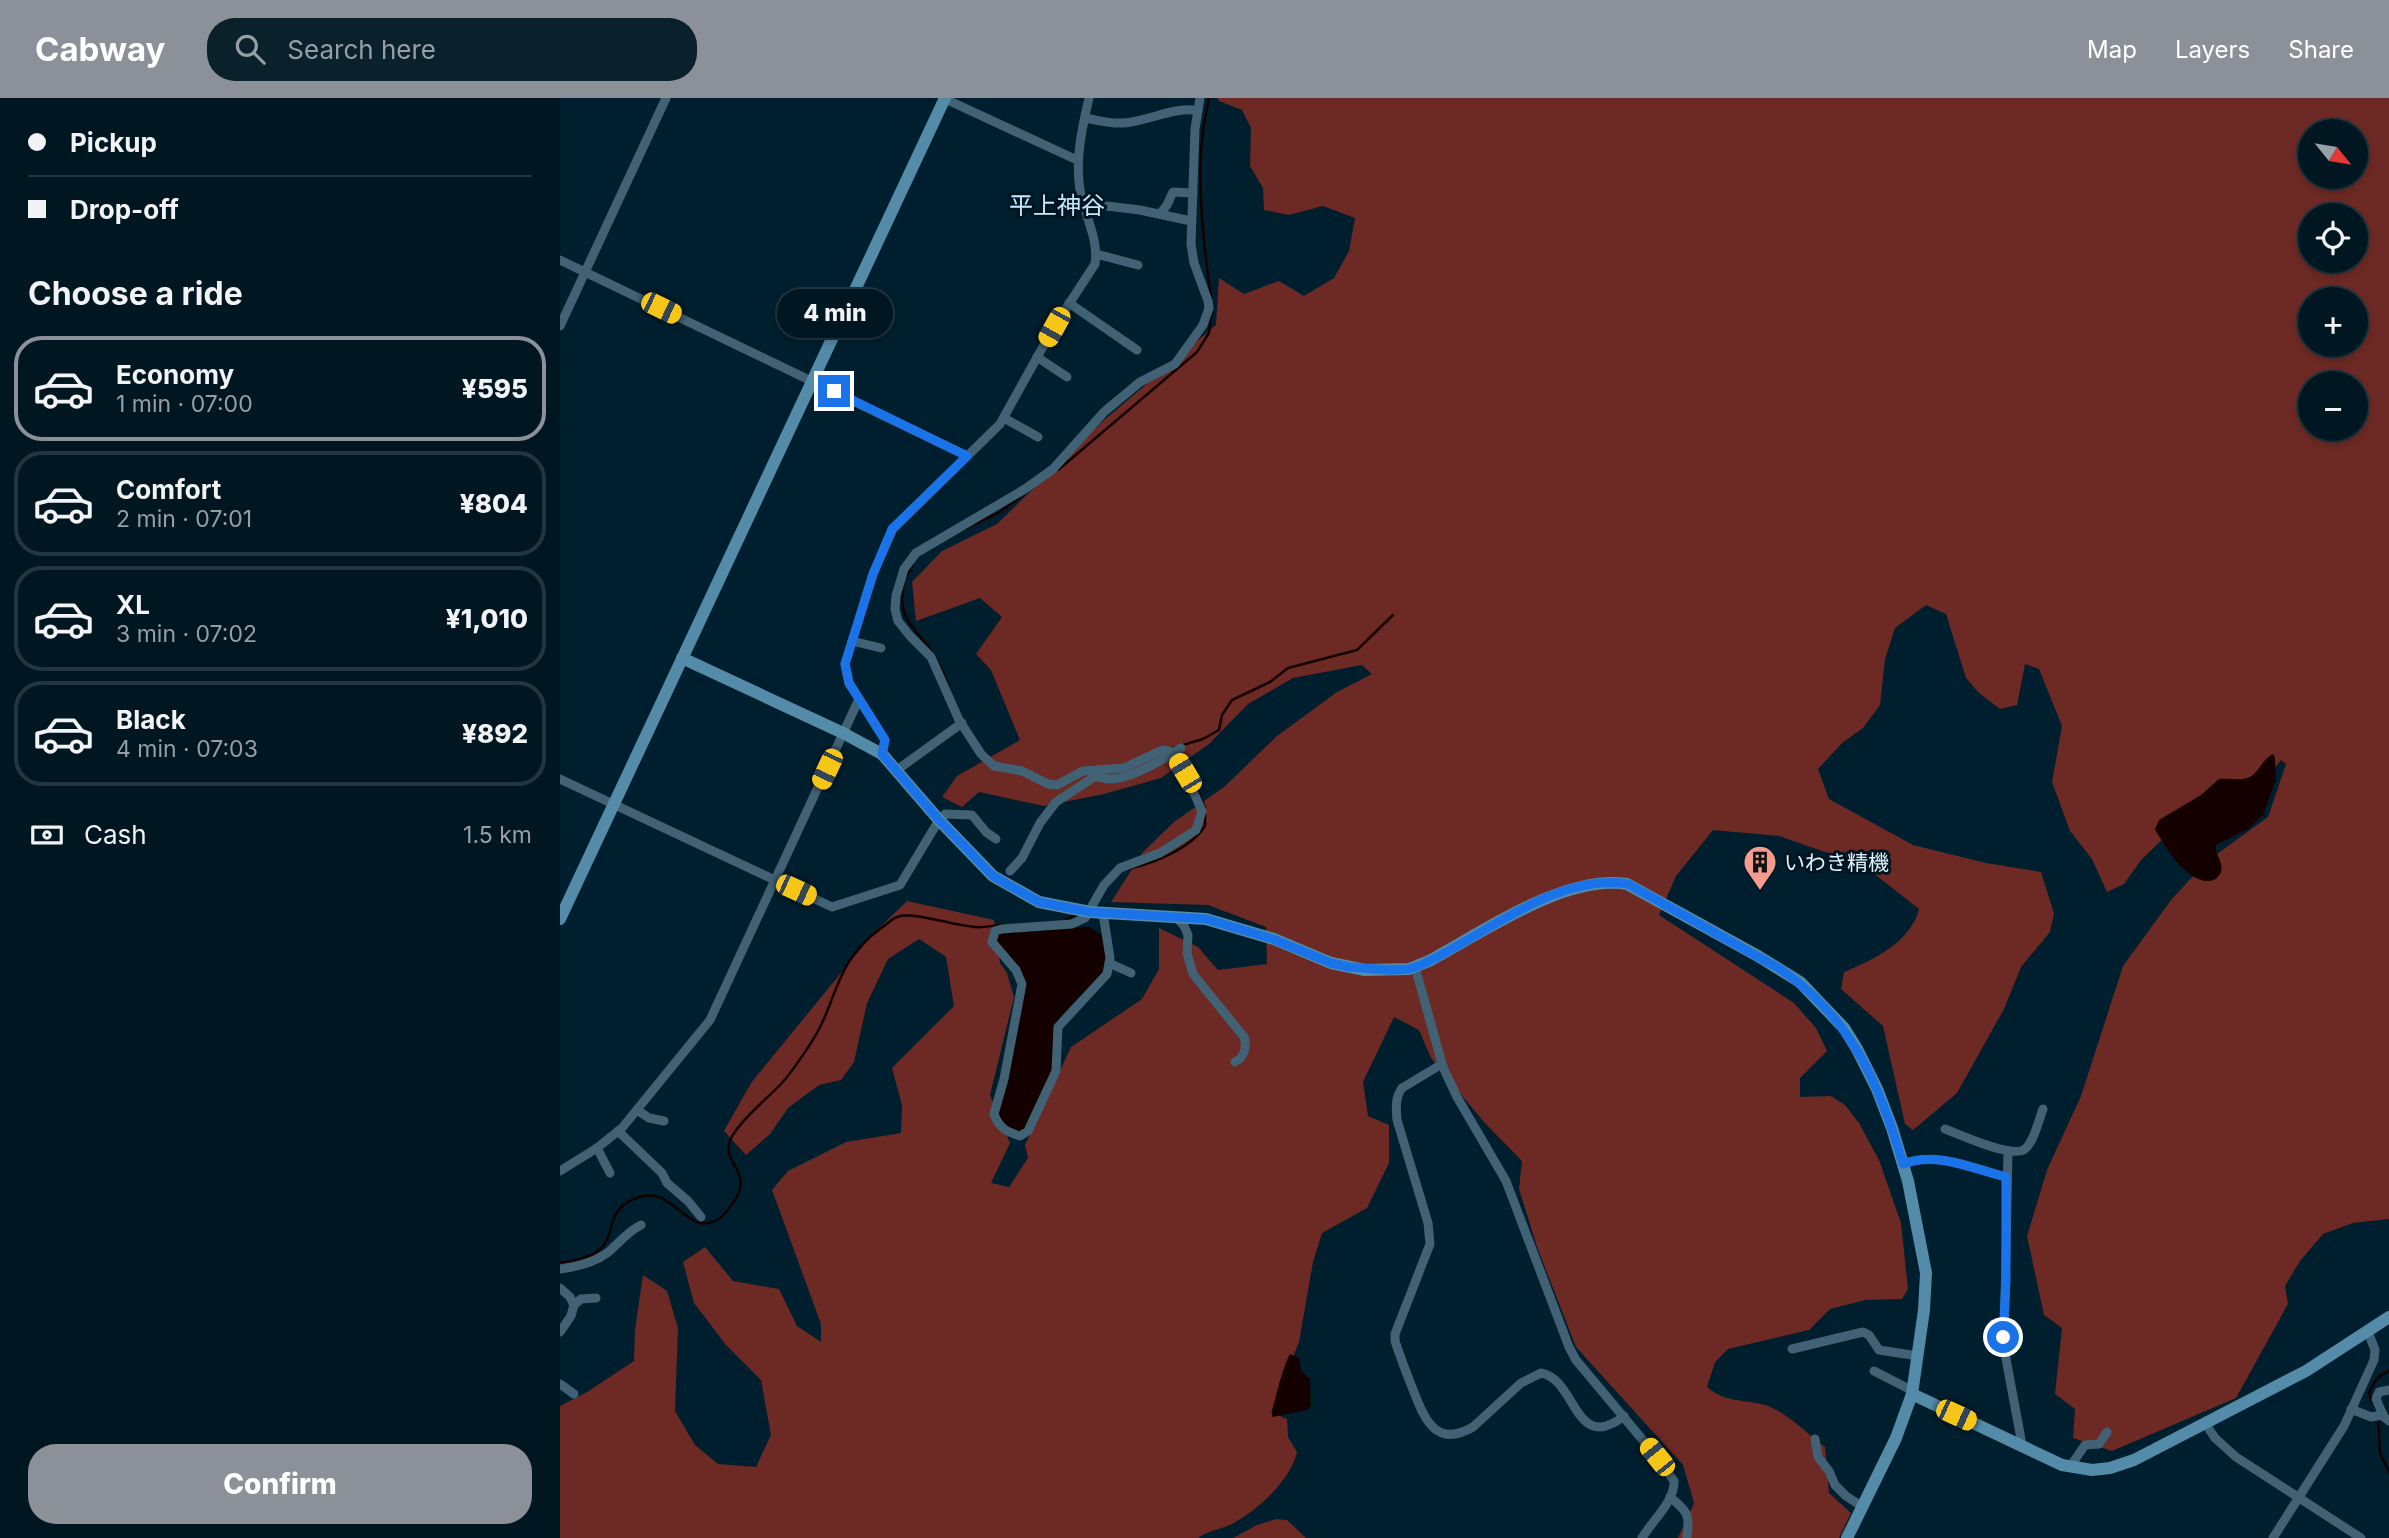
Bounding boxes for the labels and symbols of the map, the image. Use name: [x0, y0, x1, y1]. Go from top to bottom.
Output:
north arrow: [2298, 119, 2368, 189]
district label: 平上神谷: [1009, 191, 1105, 220]
car: [638, 289, 685, 327]
callout: 4 min: [776, 289, 892, 338]
car: [1035, 304, 1074, 350]
route end: [818, 375, 850, 407]
car: [809, 746, 846, 792]
car: [1166, 750, 1205, 796]
building icon: いわき精機: [1741, 843, 1779, 892]
place label: いわき精機: [1784, 850, 1889, 875]
car: [773, 872, 820, 908]
route start: [1987, 1321, 2019, 1353]
car: [1933, 1397, 1980, 1433]
car: [1636, 1434, 1679, 1480]

